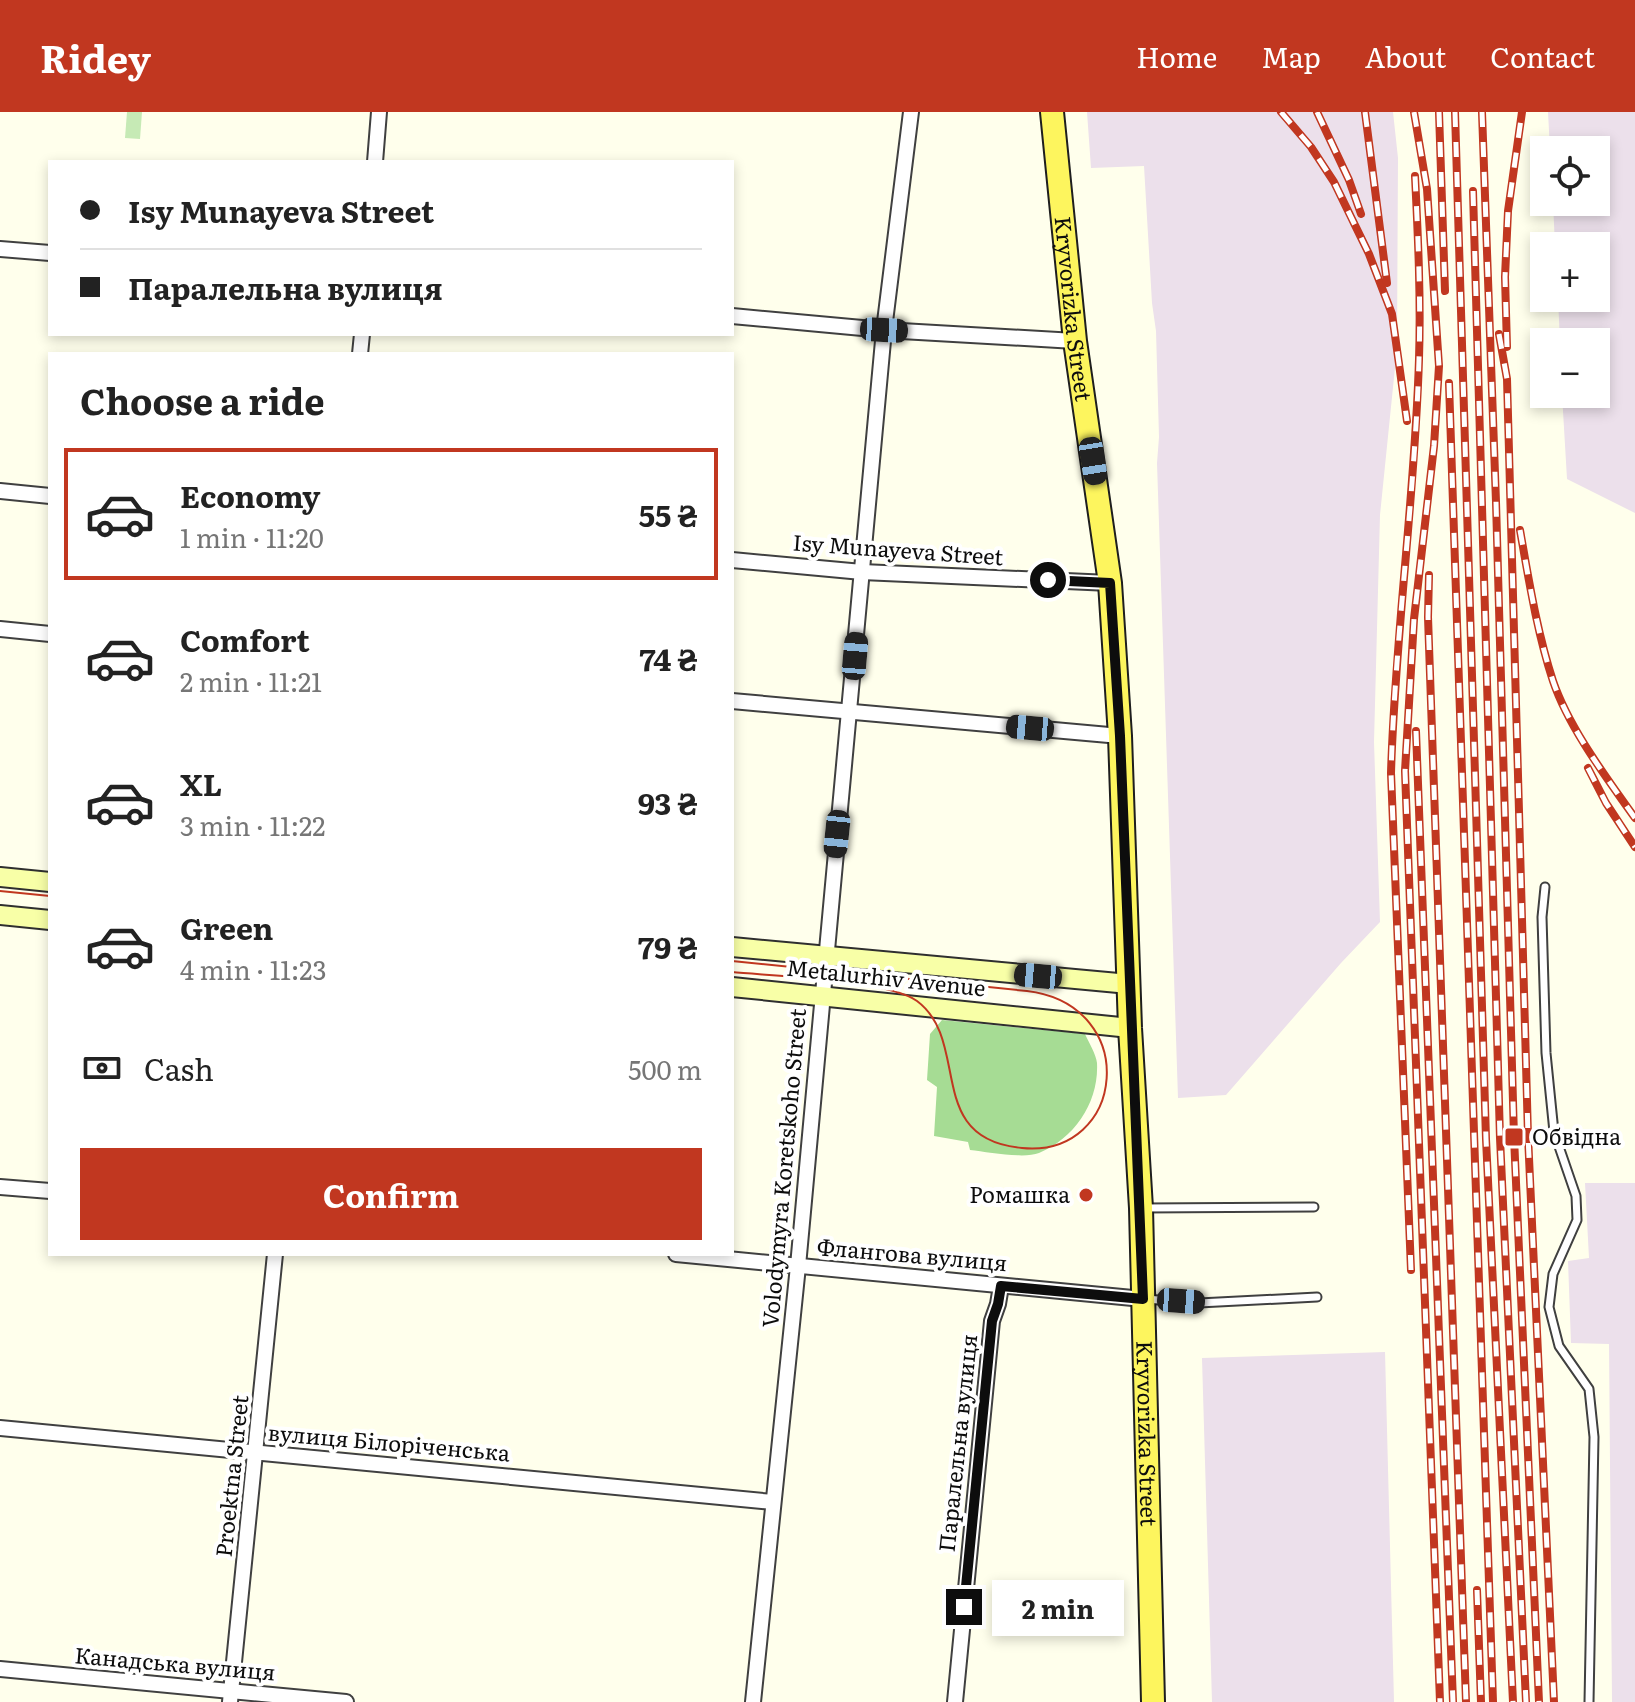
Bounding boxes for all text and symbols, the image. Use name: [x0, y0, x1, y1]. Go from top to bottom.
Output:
text: Ridey: [40, 28, 151, 85]
text: Home: [1136, 35, 1217, 77]
text: Map: [1261, 35, 1321, 77]
text: About: [1365, 35, 1446, 77]
text: Contact: [1490, 35, 1595, 77]
map controls: [1530, 136, 1610, 408]
button: locate: [1530, 136, 1610, 216]
text: Isy Munayeva Street: [128, 188, 434, 232]
street label: Kryvorizka Street: [1048, 215, 1102, 403]
button: +: [1530, 232, 1610, 312]
text: Паралельна вулиця: [128, 265, 443, 309]
car: [859, 317, 909, 343]
button: −: [1530, 328, 1610, 408]
text: Choose a ride: [80, 373, 325, 426]
car: [1077, 435, 1109, 487]
text: Economy: [180, 473, 320, 517]
icon: car: [84, 478, 156, 550]
text: 55 ₴: [639, 492, 698, 536]
text: 1 min · 11:20: [180, 517, 324, 556]
street label: Isy Munayeva Street: [792, 525, 1005, 572]
route start: [1030, 562, 1066, 598]
text: Comfort: [180, 617, 310, 661]
icon: car: [84, 622, 156, 694]
car: [841, 631, 869, 681]
text: 74 ₴: [639, 636, 698, 680]
text: 2 min · 11:21: [180, 661, 322, 700]
car: [1005, 714, 1055, 742]
text: XL: [180, 761, 222, 805]
icon: car: [84, 766, 156, 838]
text: 93 ₴: [638, 780, 698, 824]
text: 3 min · 11:22: [180, 805, 325, 844]
car: [823, 809, 851, 859]
text: Green: [180, 905, 273, 949]
icon: car: [84, 910, 156, 982]
text: 79 ₴: [638, 924, 698, 968]
text: 4 min · 11:23: [180, 949, 327, 988]
street label: Metalurhiv Avenue: [785, 950, 987, 1003]
car: [1013, 962, 1063, 990]
street label: Volodymyra Koretskoho Street: [752, 1007, 813, 1329]
icon: cash: [80, 1046, 124, 1090]
text: Cash: [144, 1046, 214, 1090]
text: 500 m: [628, 1049, 702, 1088]
place label: Обвідна: [1532, 1119, 1621, 1152]
marker: Обвідна: [1503, 1126, 1525, 1148]
button: Confirm: [80, 1148, 702, 1240]
place label: Ромашка: [969, 1177, 1070, 1210]
marker: Ромашка: [1077, 1186, 1095, 1204]
street label: Флангова вулиця: [816, 1229, 1009, 1278]
car: [1156, 1287, 1206, 1315]
street label: Паралельна вулиця: [929, 1332, 984, 1553]
street label: Kryvorizka Street: [1129, 1340, 1167, 1527]
street label: Proektna Street: [206, 1393, 255, 1559]
street label: вулиця Білоріченська: [267, 1414, 512, 1469]
callout: 2 min: [992, 1579, 1124, 1635]
text: 2 min: [1022, 1588, 1094, 1627]
route end: [946, 1589, 982, 1625]
street label: Канадська вулиця: [73, 1637, 277, 1688]

